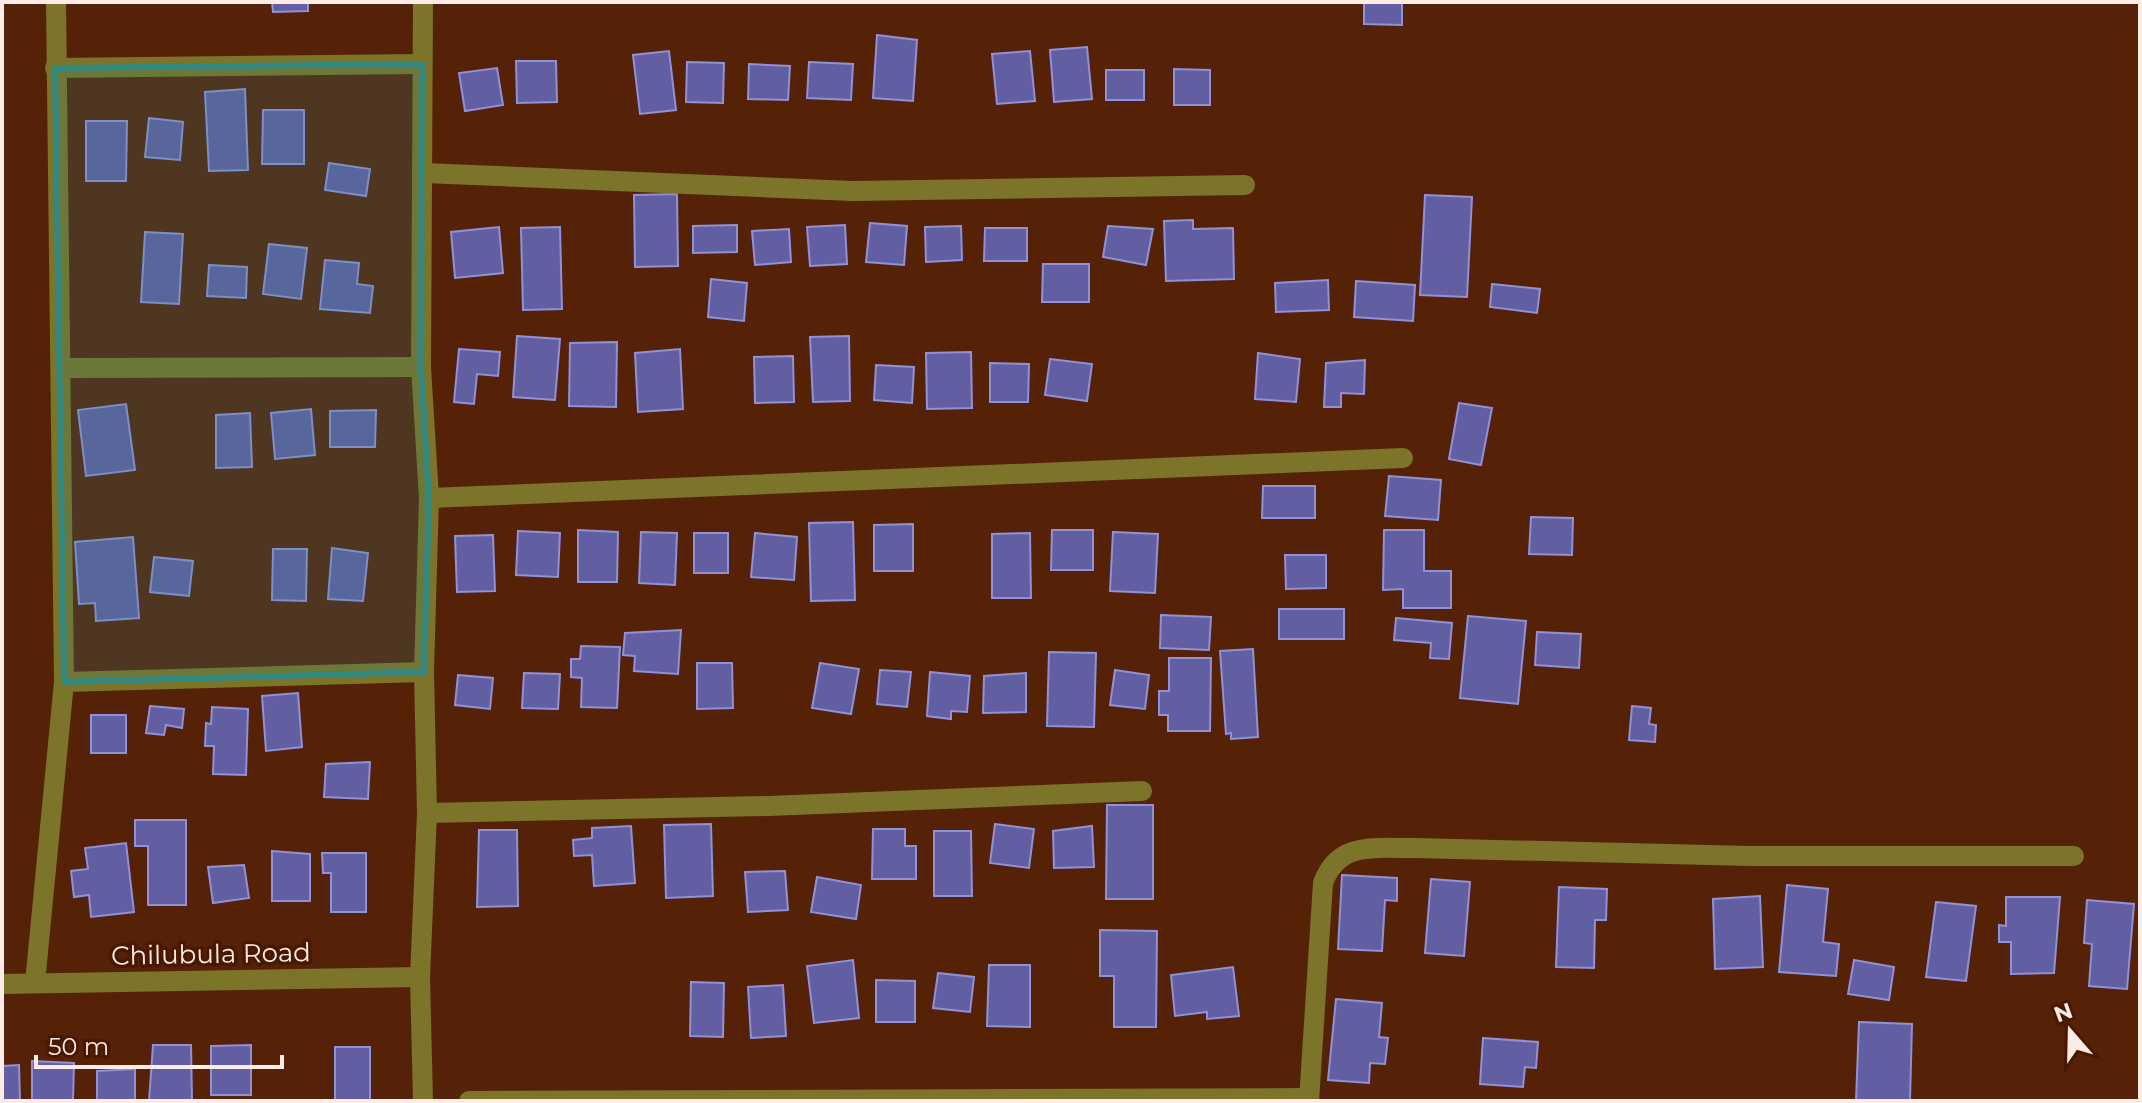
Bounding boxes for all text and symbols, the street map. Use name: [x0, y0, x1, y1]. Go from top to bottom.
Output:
street label: Chilubula Road: [111, 936, 311, 972]
north arrow: [2030, 991, 2110, 1071]
text: N: [2050, 997, 2076, 1028]
scale bar: [36, 1019, 282, 1069]
text: 50 m: [48, 1032, 109, 1061]

